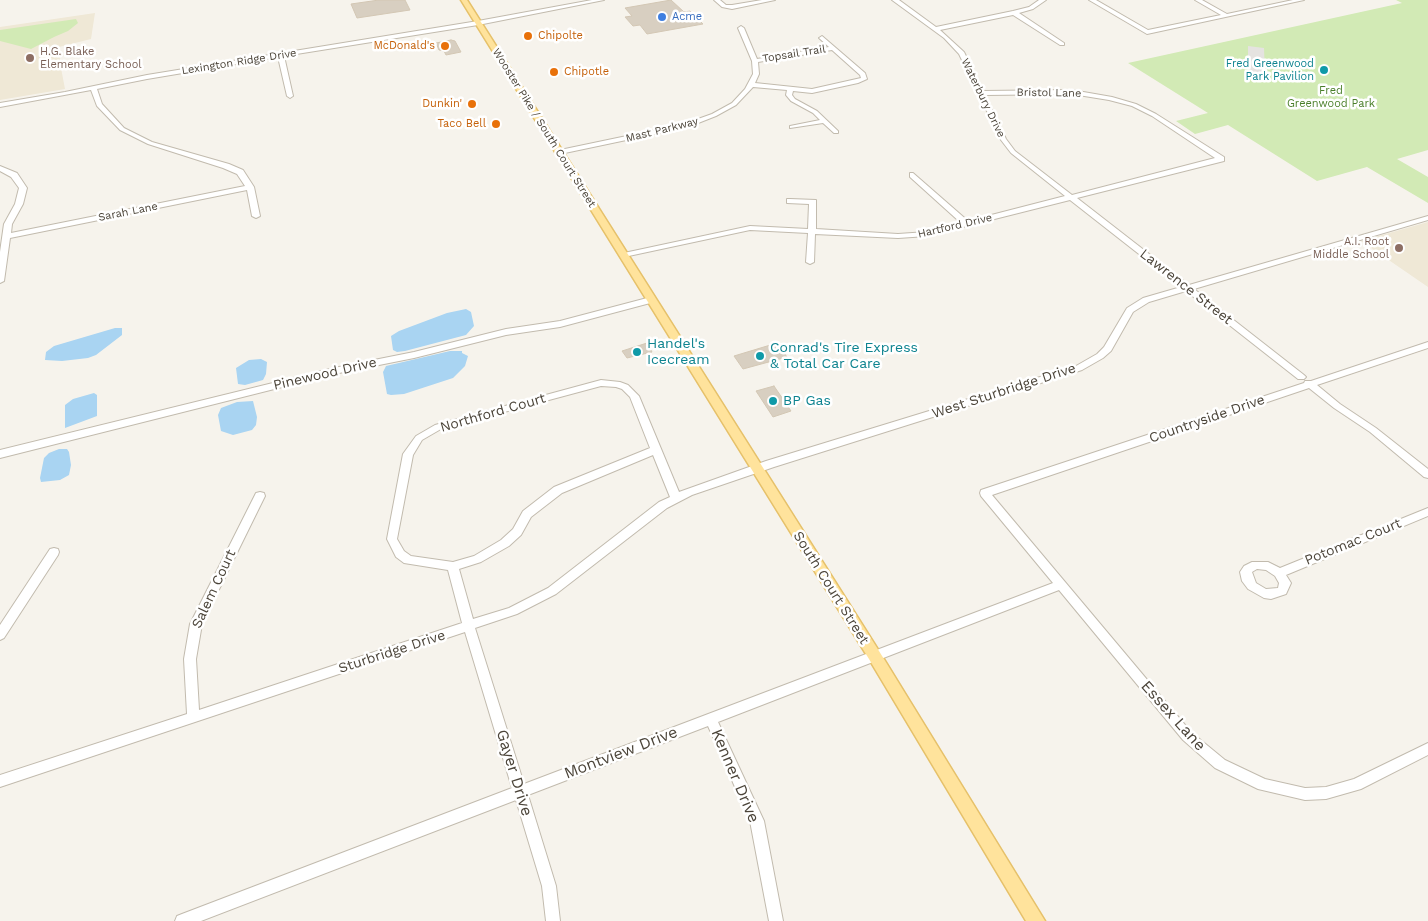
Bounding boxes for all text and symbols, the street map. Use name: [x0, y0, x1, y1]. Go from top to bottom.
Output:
place label: Acme: [672, 10, 702, 24]
marker: Acme: [656, 11, 668, 23]
place label: Chipolte: [538, 29, 583, 43]
marker: Chipolte: [522, 30, 534, 42]
place label: McDonald's: [373, 39, 435, 53]
marker: McDonald's: [439, 40, 451, 52]
street label: Topsail Trail: [761, 42, 827, 66]
place label: H.G. Blake Elementary School: [40, 45, 142, 71]
street label: Lexington Ridge Drive: [181, 46, 297, 78]
street label: Wooster Pike / South Court Street: [489, 46, 599, 210]
marker: H.G. Blake Elementary School: [24, 52, 36, 64]
street label: Waterbury Drive: [958, 56, 1008, 140]
place label: Fred Greenwood Park Pavilion: [1226, 57, 1314, 83]
marker: Fred Greenwood Park Pavilion: [1318, 64, 1330, 76]
place label: Chipotle: [564, 65, 609, 79]
marker: Chipotle: [548, 66, 560, 78]
park label: Fred Greenwood Park: [1287, 84, 1375, 110]
street label: Bristol Lane: [1017, 86, 1081, 100]
place label: Dunkin': [422, 97, 462, 111]
marker: Dunkin': [466, 98, 478, 110]
street label: Mast Parkway: [624, 115, 700, 145]
place label: Taco Bell: [437, 117, 486, 131]
marker: Taco Bell: [490, 118, 502, 130]
street label: Sarah Lane: [97, 200, 159, 224]
street label: Hartford Drive: [917, 211, 993, 241]
place label: A.I. Root Middle School: [1313, 235, 1389, 261]
marker: A.I. Root Middle School: [1393, 242, 1405, 254]
street label: Lawrence Street: [1136, 246, 1236, 328]
place label: Handel's Icecream: [647, 336, 710, 368]
place label: Conrad's Tire Express & Total Car Care: [770, 340, 918, 372]
marker: Handel's Icecream: [631, 346, 643, 358]
marker: Conrad's Tire Express & Total Car Care: [754, 350, 766, 362]
street label: Pinewood Drive: [272, 354, 378, 394]
street label: West Sturbridge Drive: [930, 360, 1078, 422]
street label: Northford Court: [438, 390, 548, 436]
street label: Countryside Drive: [1147, 391, 1267, 447]
place label: BP Gas: [783, 393, 831, 409]
marker: BP Gas: [767, 395, 779, 407]
street label: Potomac Court: [1302, 515, 1404, 569]
street label: South Court Street: [789, 528, 873, 648]
street label: Salem Court: [188, 547, 240, 631]
street label: Sturbridge Drive: [336, 627, 448, 677]
street label: Essex Lane: [1137, 677, 1209, 755]
street label: Montview Drive: [562, 723, 680, 783]
street label: Kenner Drive: [707, 726, 763, 826]
street label: Gayer Drive: [492, 727, 536, 819]

